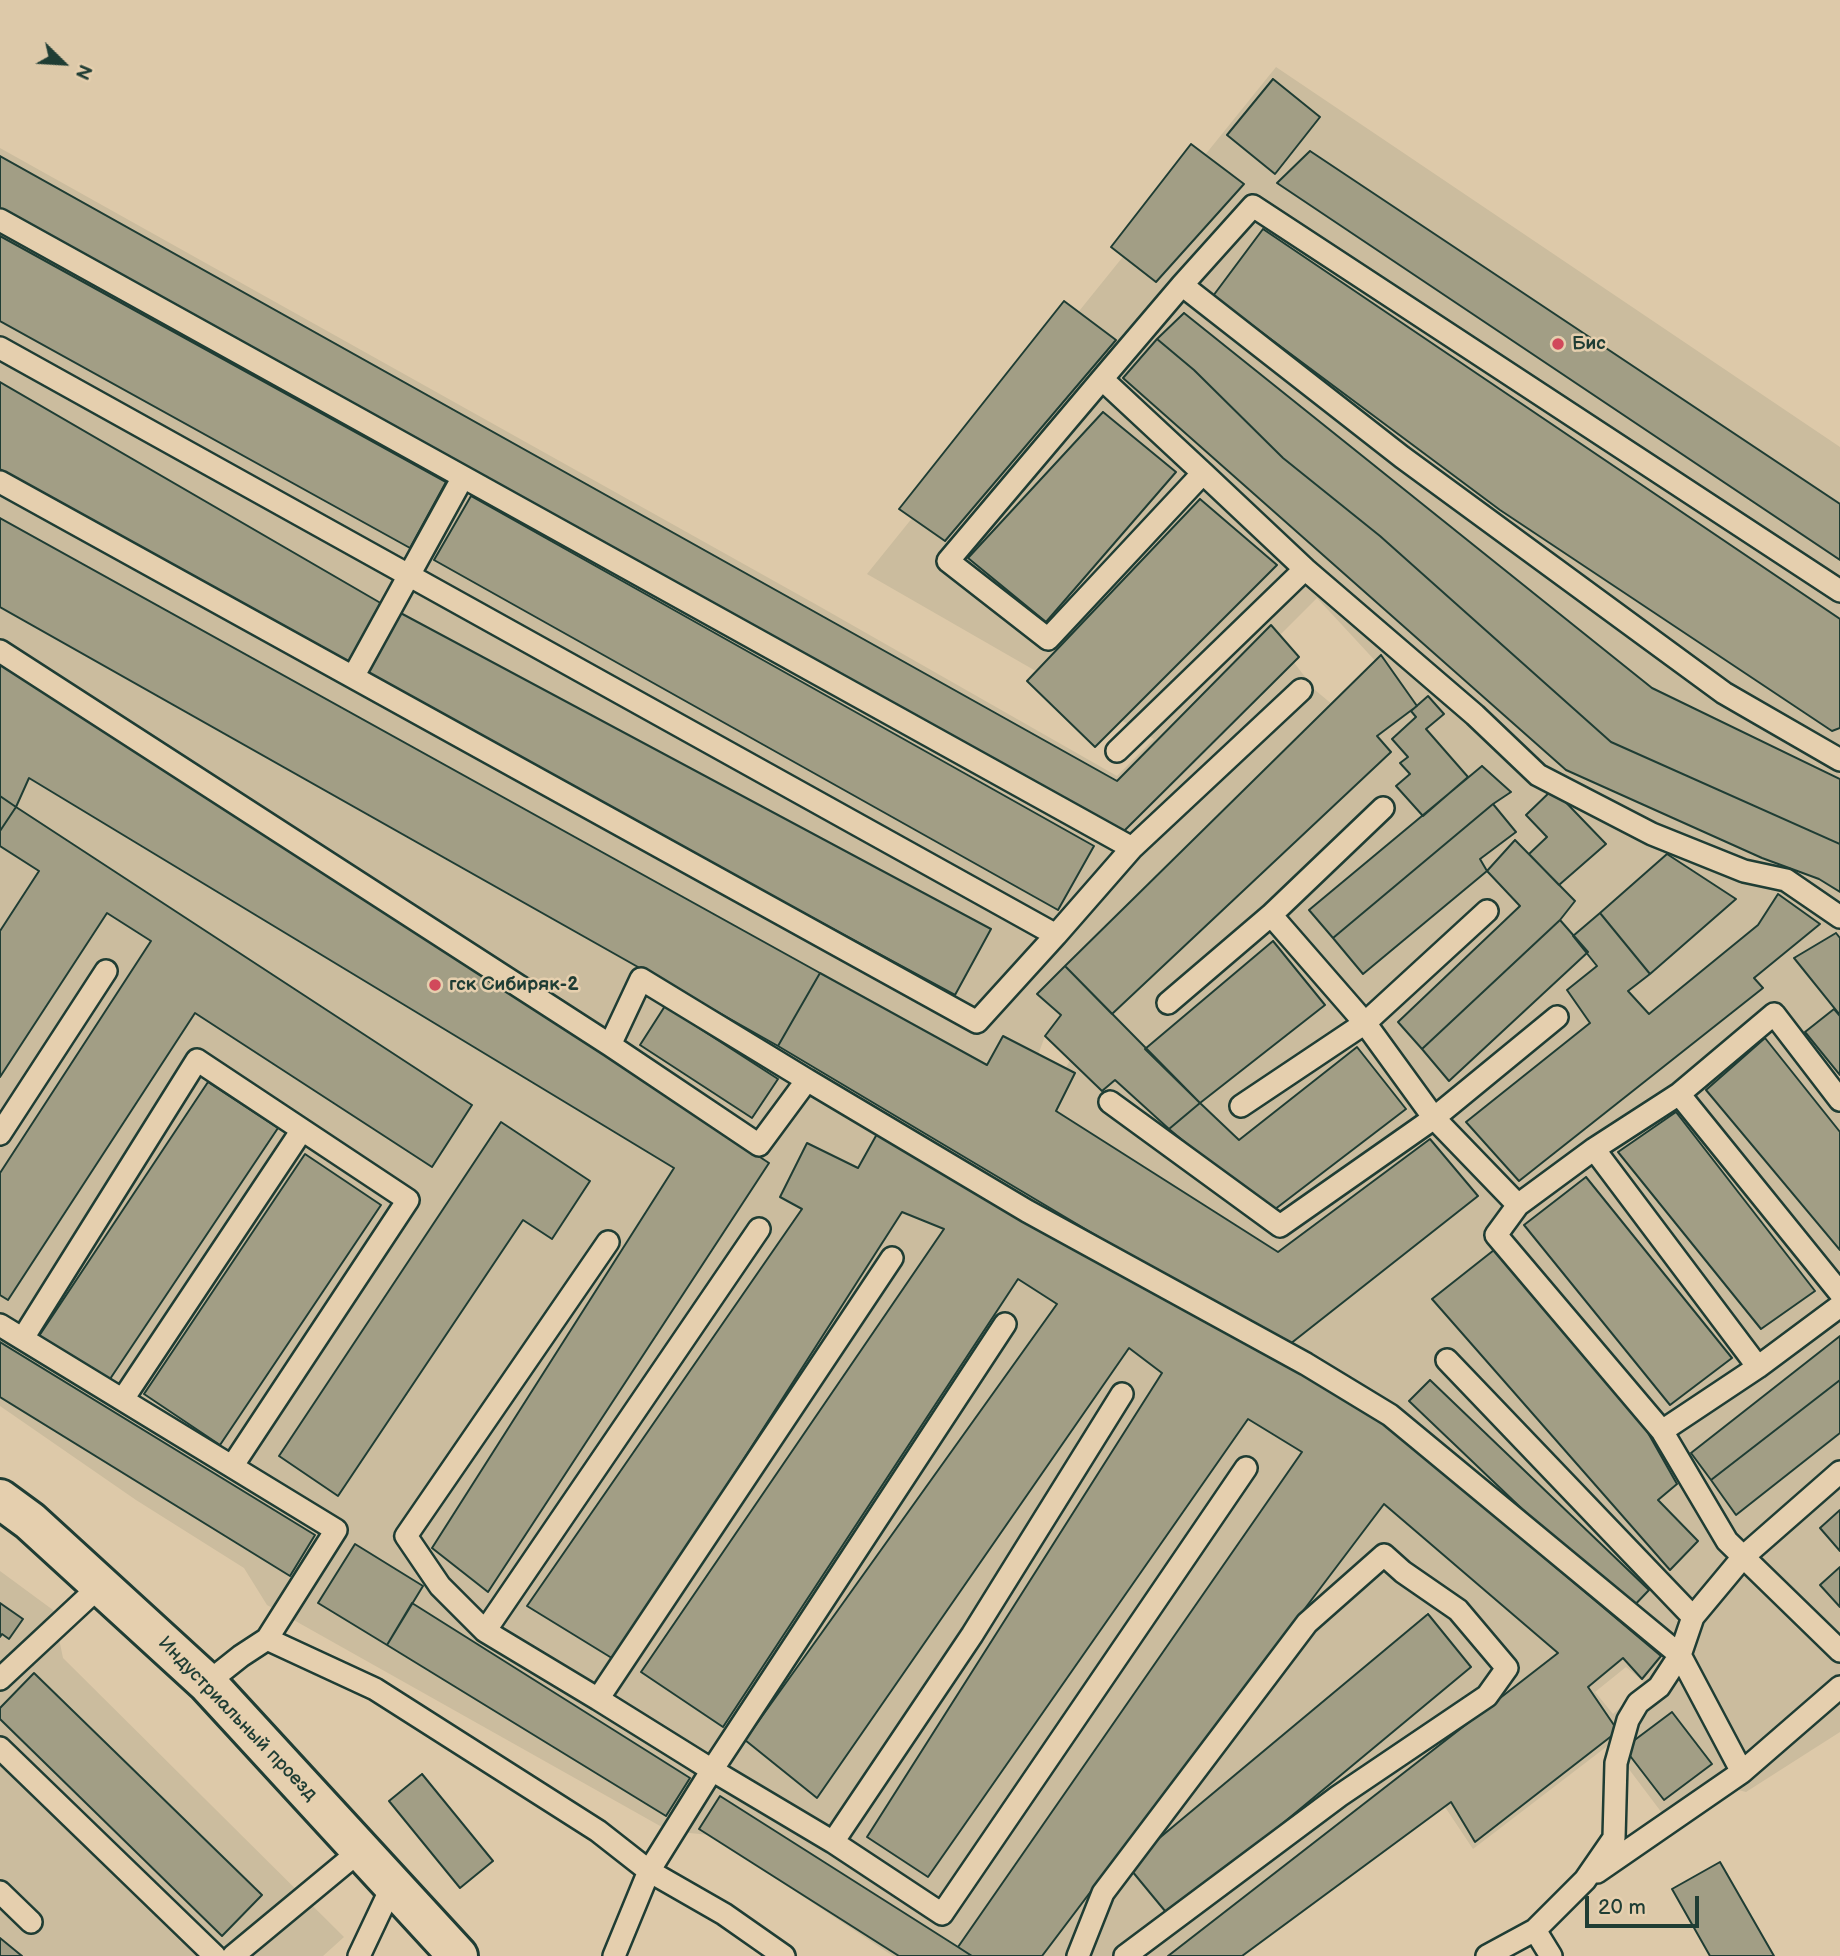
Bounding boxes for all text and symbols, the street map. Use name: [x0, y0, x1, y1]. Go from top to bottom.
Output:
north arrow: [28, 28, 98, 98]
text: N: [69, 61, 96, 83]
place label: Бис: [1572, 333, 1606, 355]
marker: Бис: [1550, 336, 1566, 352]
place label: гск Сибиряк-2: [449, 974, 579, 996]
marker: гск Сибиряк-2: [427, 977, 443, 993]
street label: Индустриальный проезд: [153, 1632, 321, 1806]
scale bar: [1588, 1882, 1702, 1926]
text: 20 m: [1598, 1895, 1646, 1920]

